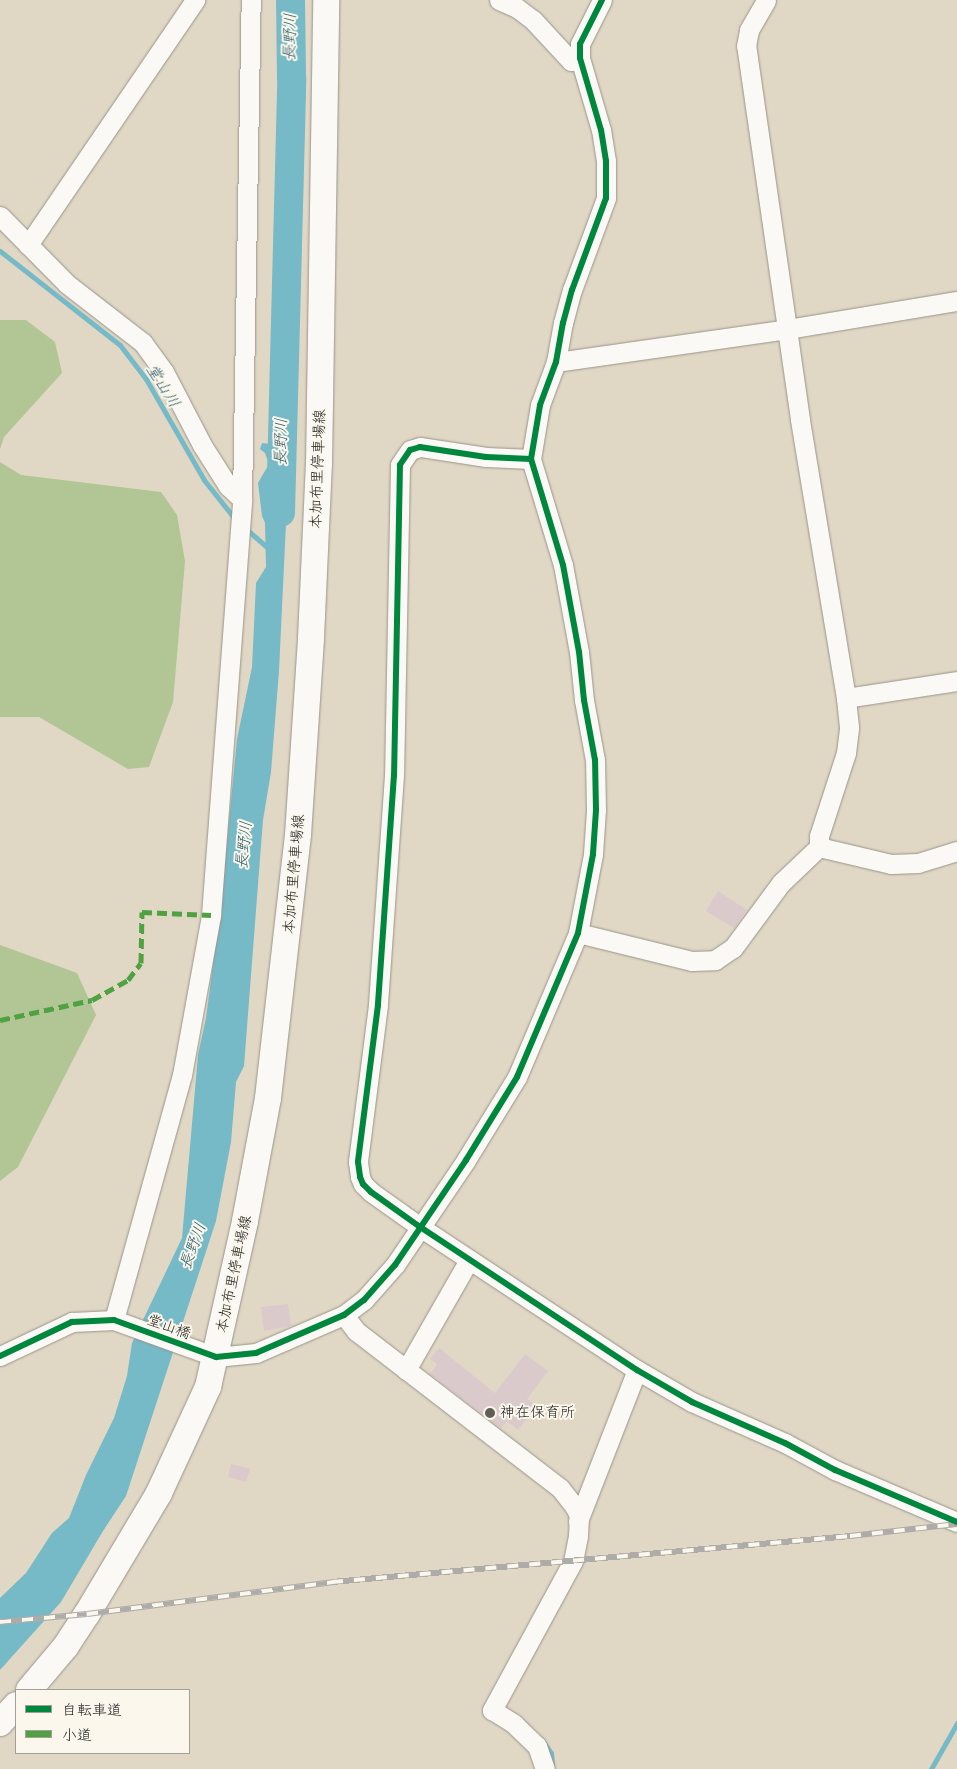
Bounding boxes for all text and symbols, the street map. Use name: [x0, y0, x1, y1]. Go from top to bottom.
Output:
water label: 長野川: [280, 13, 300, 61]
water label: 堂山川: [142, 361, 184, 411]
street label: 本加布里停車場線: [307, 409, 329, 529]
water label: 長野川: [271, 418, 291, 466]
street label: 本加布里停車場線: [280, 813, 308, 935]
water label: 長野川: [232, 820, 256, 870]
street label: 本加布里停車場線: [213, 1213, 255, 1335]
water label: 長野川: [176, 1220, 210, 1272]
street label: 堂山橋: [145, 1311, 193, 1343]
place label: 神在保育所: [500, 1404, 575, 1422]
marker: 神在保育所: [484, 1407, 496, 1419]
legend: [15, 1689, 190, 1754]
text: 自転車道: [62, 1701, 122, 1720]
text: 小道: [62, 1726, 92, 1745]

